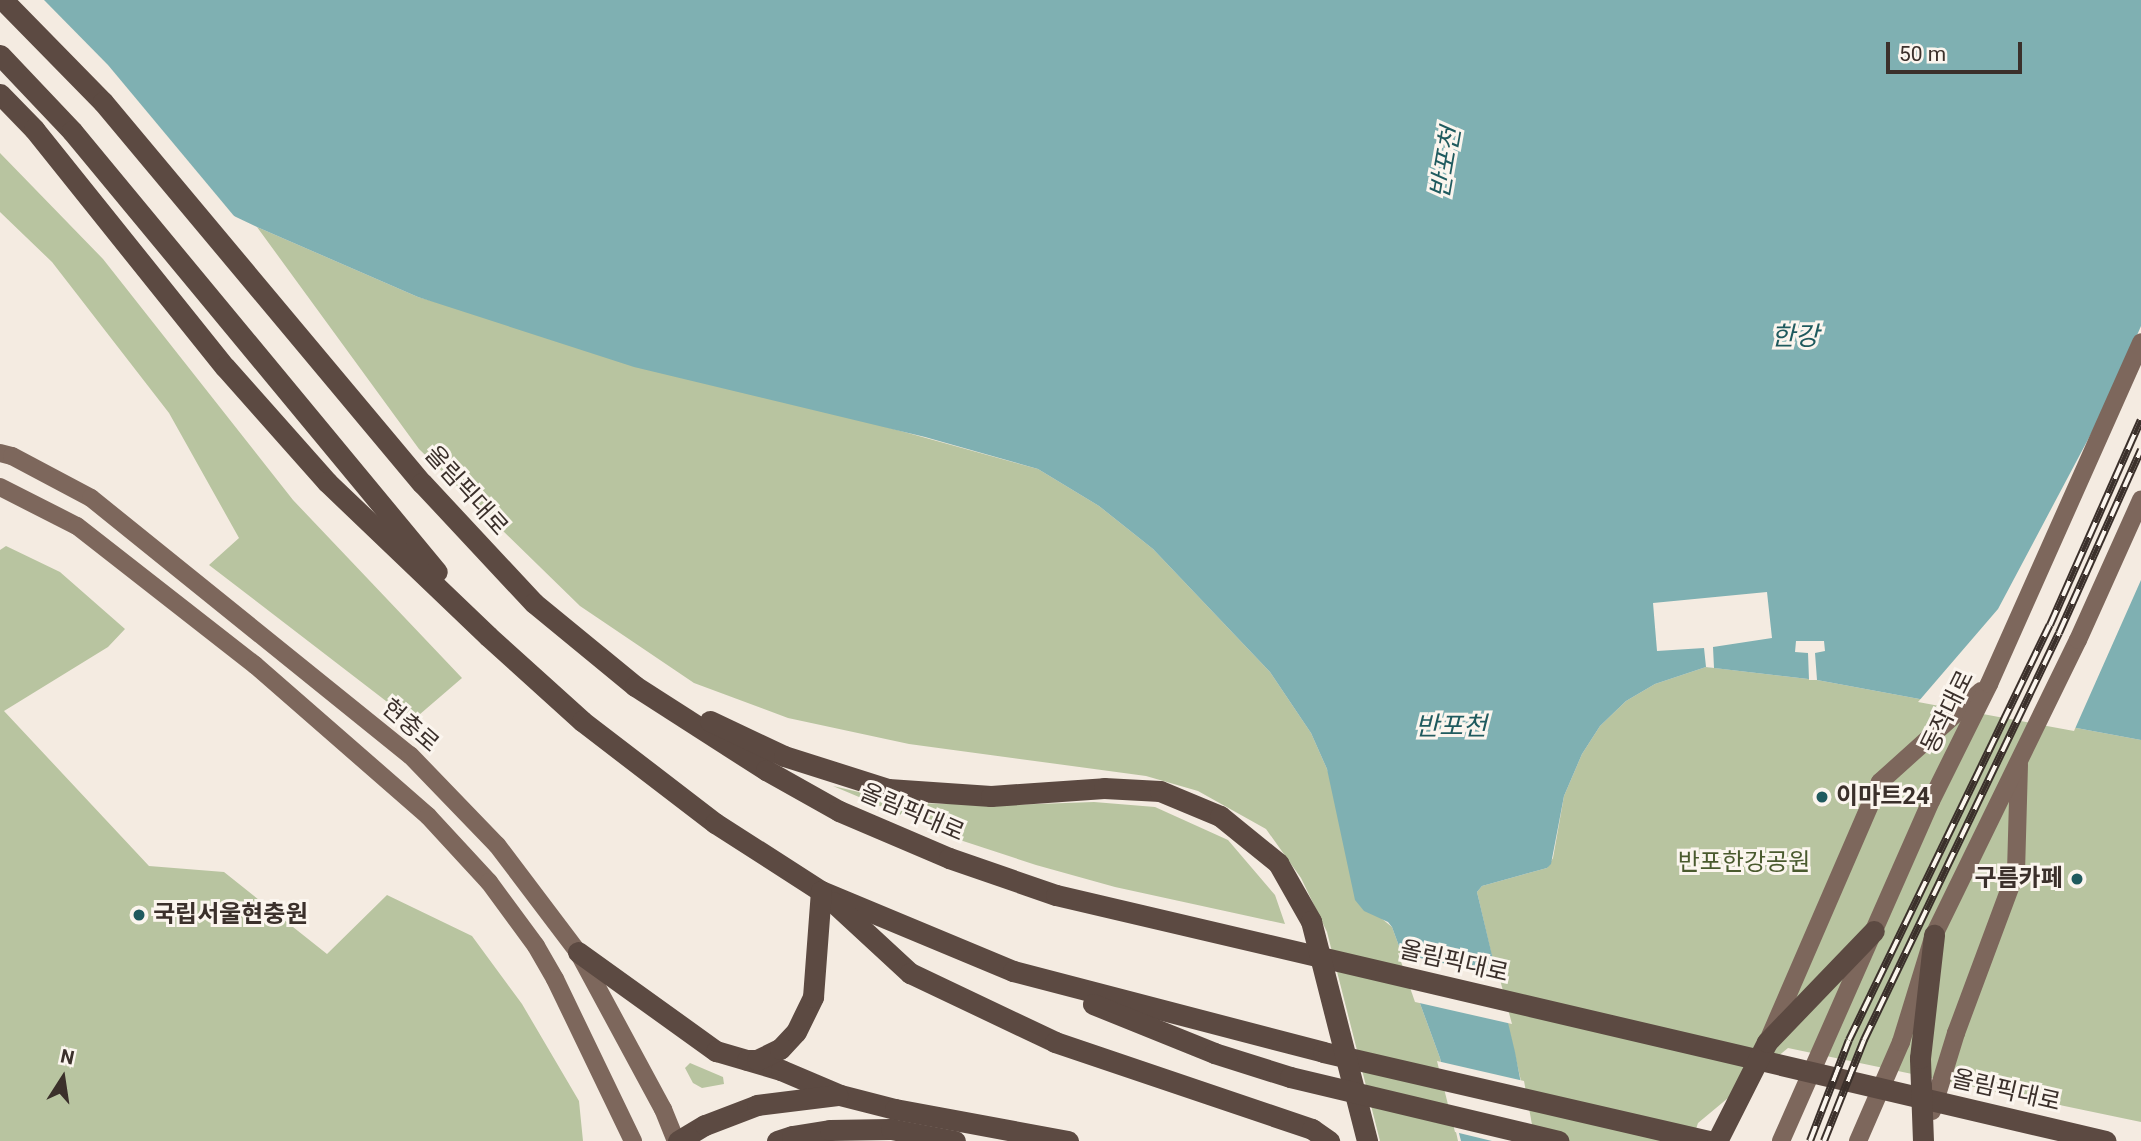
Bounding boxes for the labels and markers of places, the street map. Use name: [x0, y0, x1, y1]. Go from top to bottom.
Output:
place label: 이마트24: [1836, 783, 1930, 811]
marker: 이마트24: [1814, 789, 1830, 805]
place label: 구름카페: [1975, 865, 2063, 893]
marker: 구름카페: [2069, 871, 2085, 887]
place label: 국립서울현충원: [153, 901, 308, 929]
marker: 국립서울현충원: [131, 907, 147, 923]

